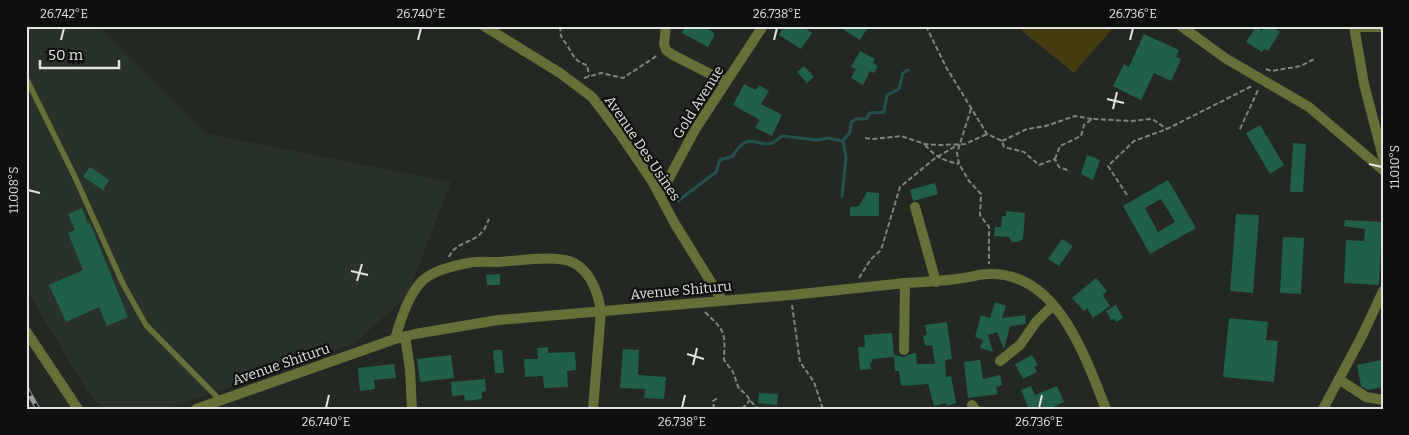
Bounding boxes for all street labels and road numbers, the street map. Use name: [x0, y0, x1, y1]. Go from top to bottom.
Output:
street label: Gold Avenue: [669, 63, 728, 142]
street label: Avenue Des Usines: [601, 92, 684, 204]
street label: Avenue Shituru: [630, 278, 733, 303]
street label: Avenue Shituru: [230, 340, 332, 389]

